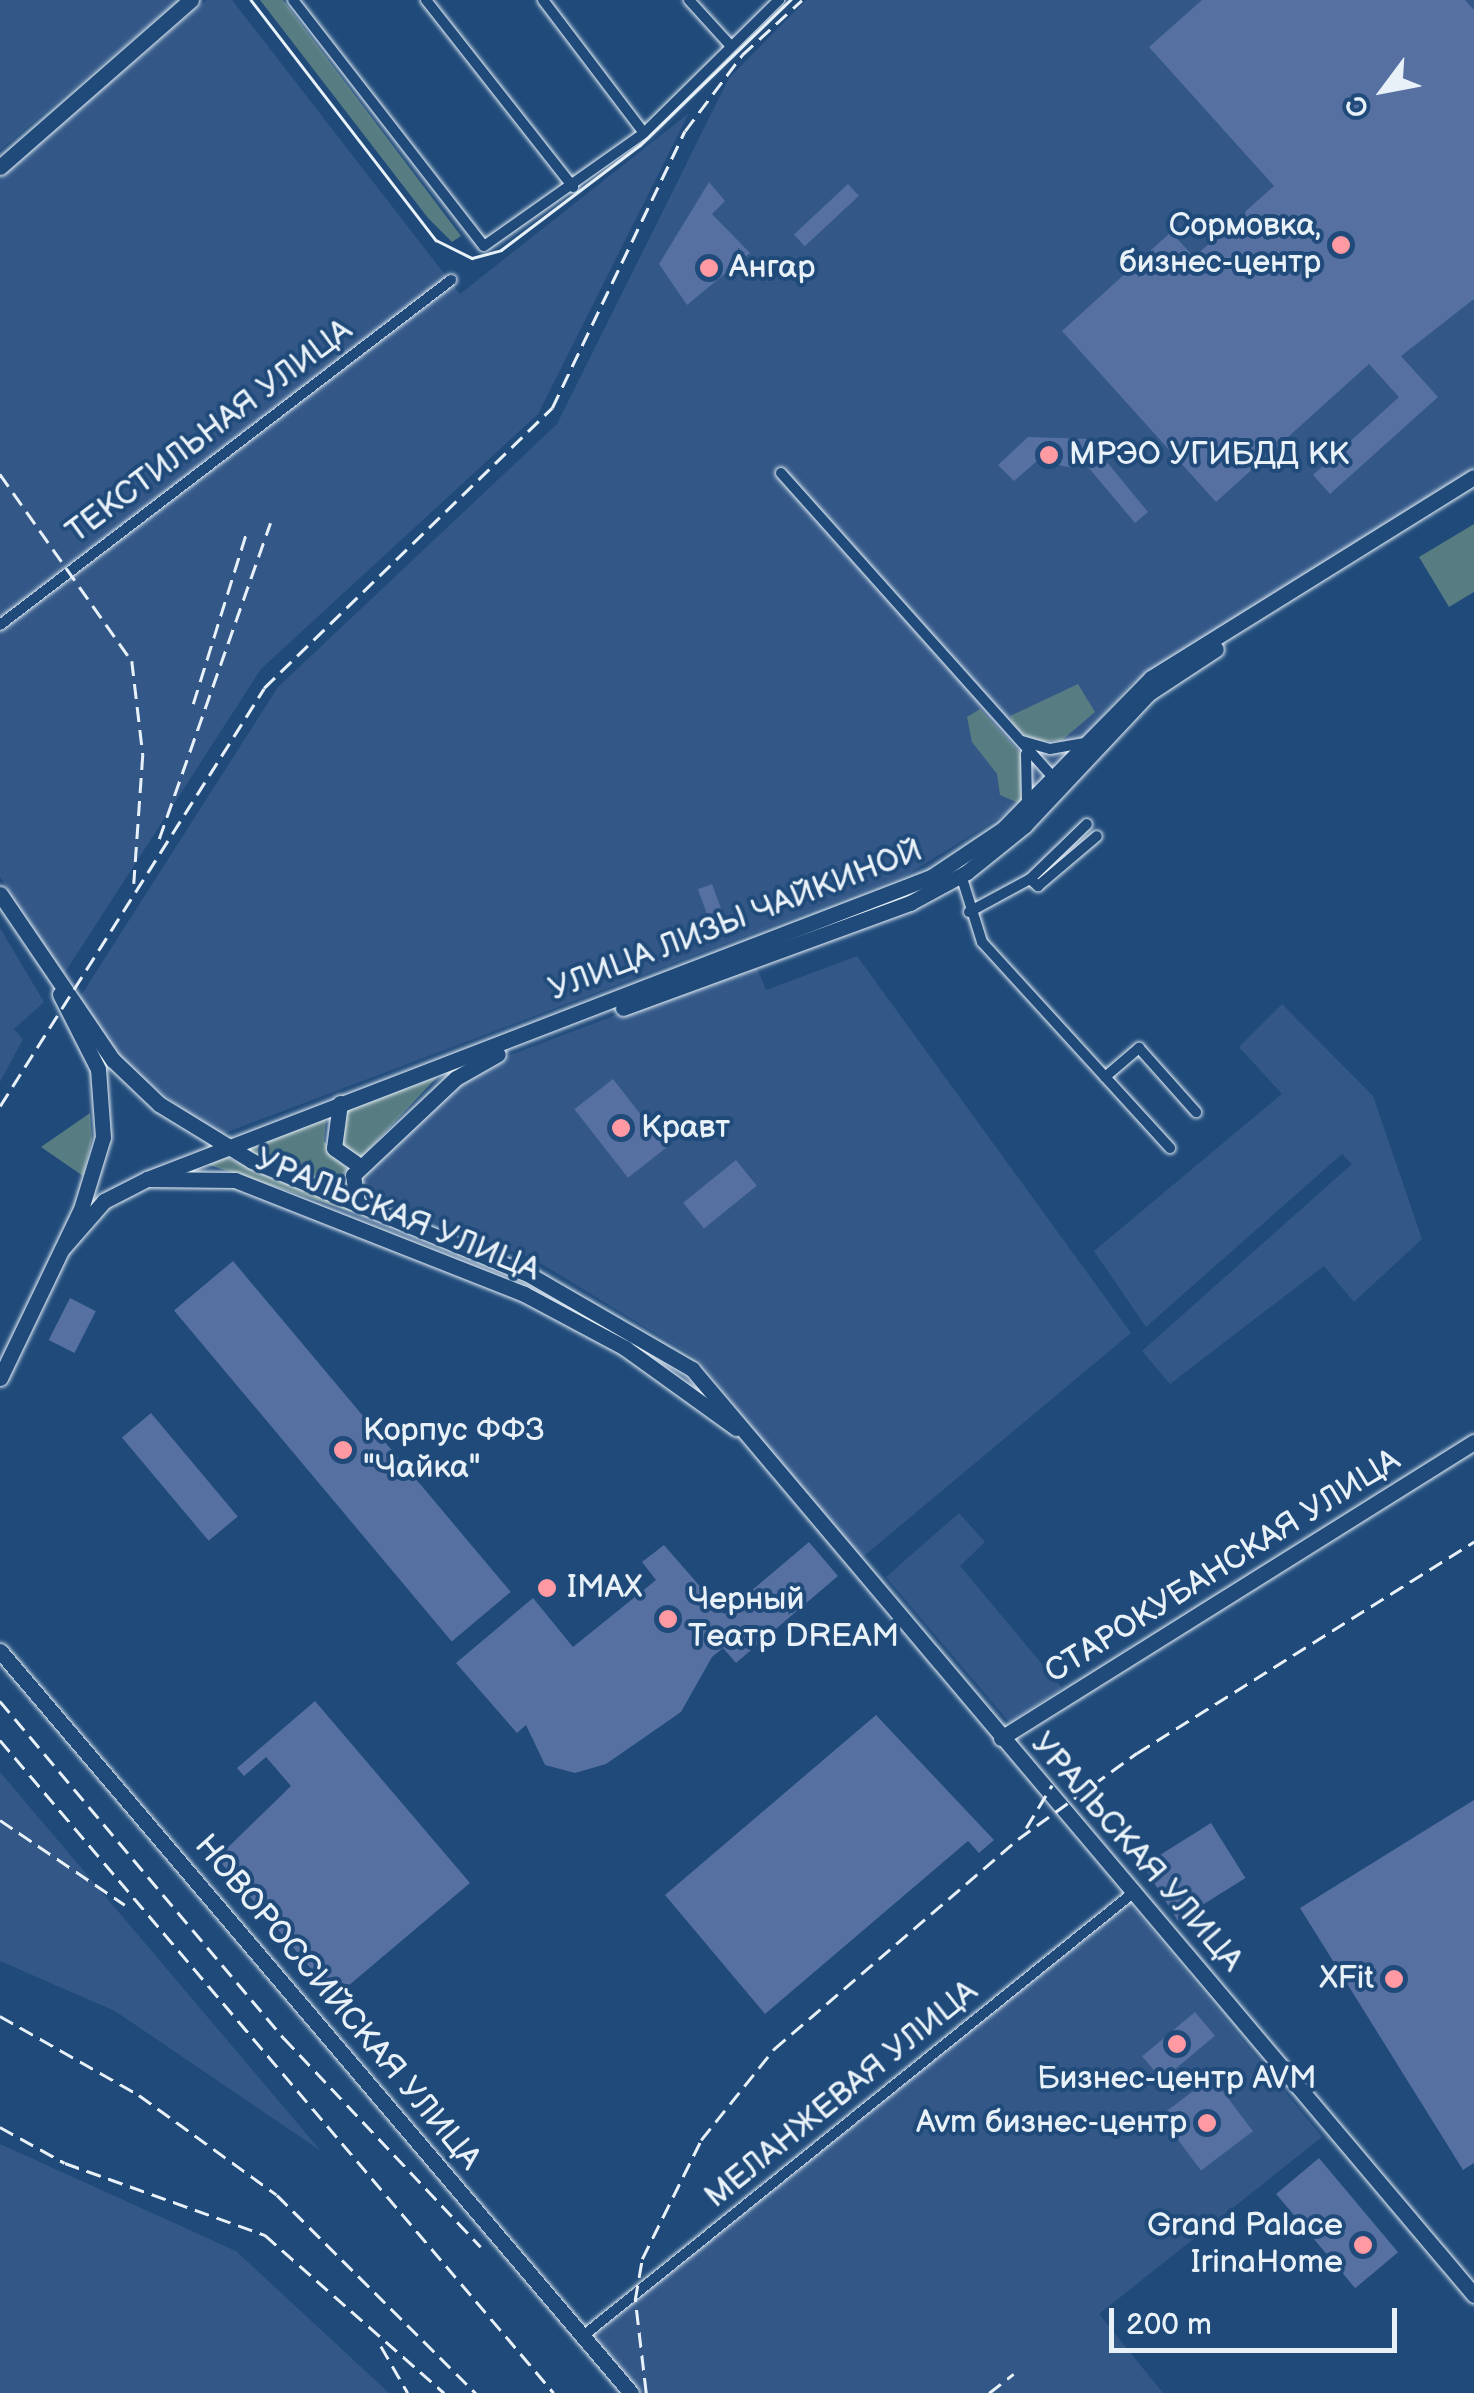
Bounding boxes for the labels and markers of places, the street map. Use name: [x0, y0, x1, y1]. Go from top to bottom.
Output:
place label: Сормовка, бизнес-центр: [1119, 208, 1321, 283]
marker: Сормовка, бизнес-центр: [1330, 234, 1352, 256]
place label: Ангар: [729, 249, 815, 287]
marker: Ангар: [698, 257, 720, 279]
place label: МРЭО УГИБДД КК: [1069, 436, 1349, 474]
marker: МРЭО УГИБДД КК: [1038, 444, 1060, 466]
place label: Кравт: [641, 1109, 730, 1147]
marker: Кравт: [610, 1117, 632, 1139]
place label: Корпус ФФЗ "Чайка": [363, 1413, 544, 1488]
marker: Корпус ФФЗ "Чайка": [332, 1439, 354, 1461]
place label: IMAX: [567, 1569, 642, 1607]
marker: IMAX: [536, 1577, 558, 1599]
place label: Черный Театр DREAM: [688, 1582, 899, 1657]
marker: Черный Театр DREAM: [657, 1608, 679, 1630]
place label: XFit: [1320, 1960, 1374, 1998]
marker: XFit: [1383, 1968, 1405, 1990]
marker: Бизнес-центр AVM: [1166, 2033, 1188, 2055]
place label: Бизнес-центр AVM: [1037, 2060, 1317, 2098]
place label: Avm бизнес-центр: [916, 2104, 1187, 2142]
marker: Avm бизнес-центр: [1196, 2112, 1218, 2134]
place label: Grand Palace IrinaHome: [1147, 2208, 1343, 2283]
marker: Grand Palace IrinaHome: [1352, 2234, 1374, 2256]

